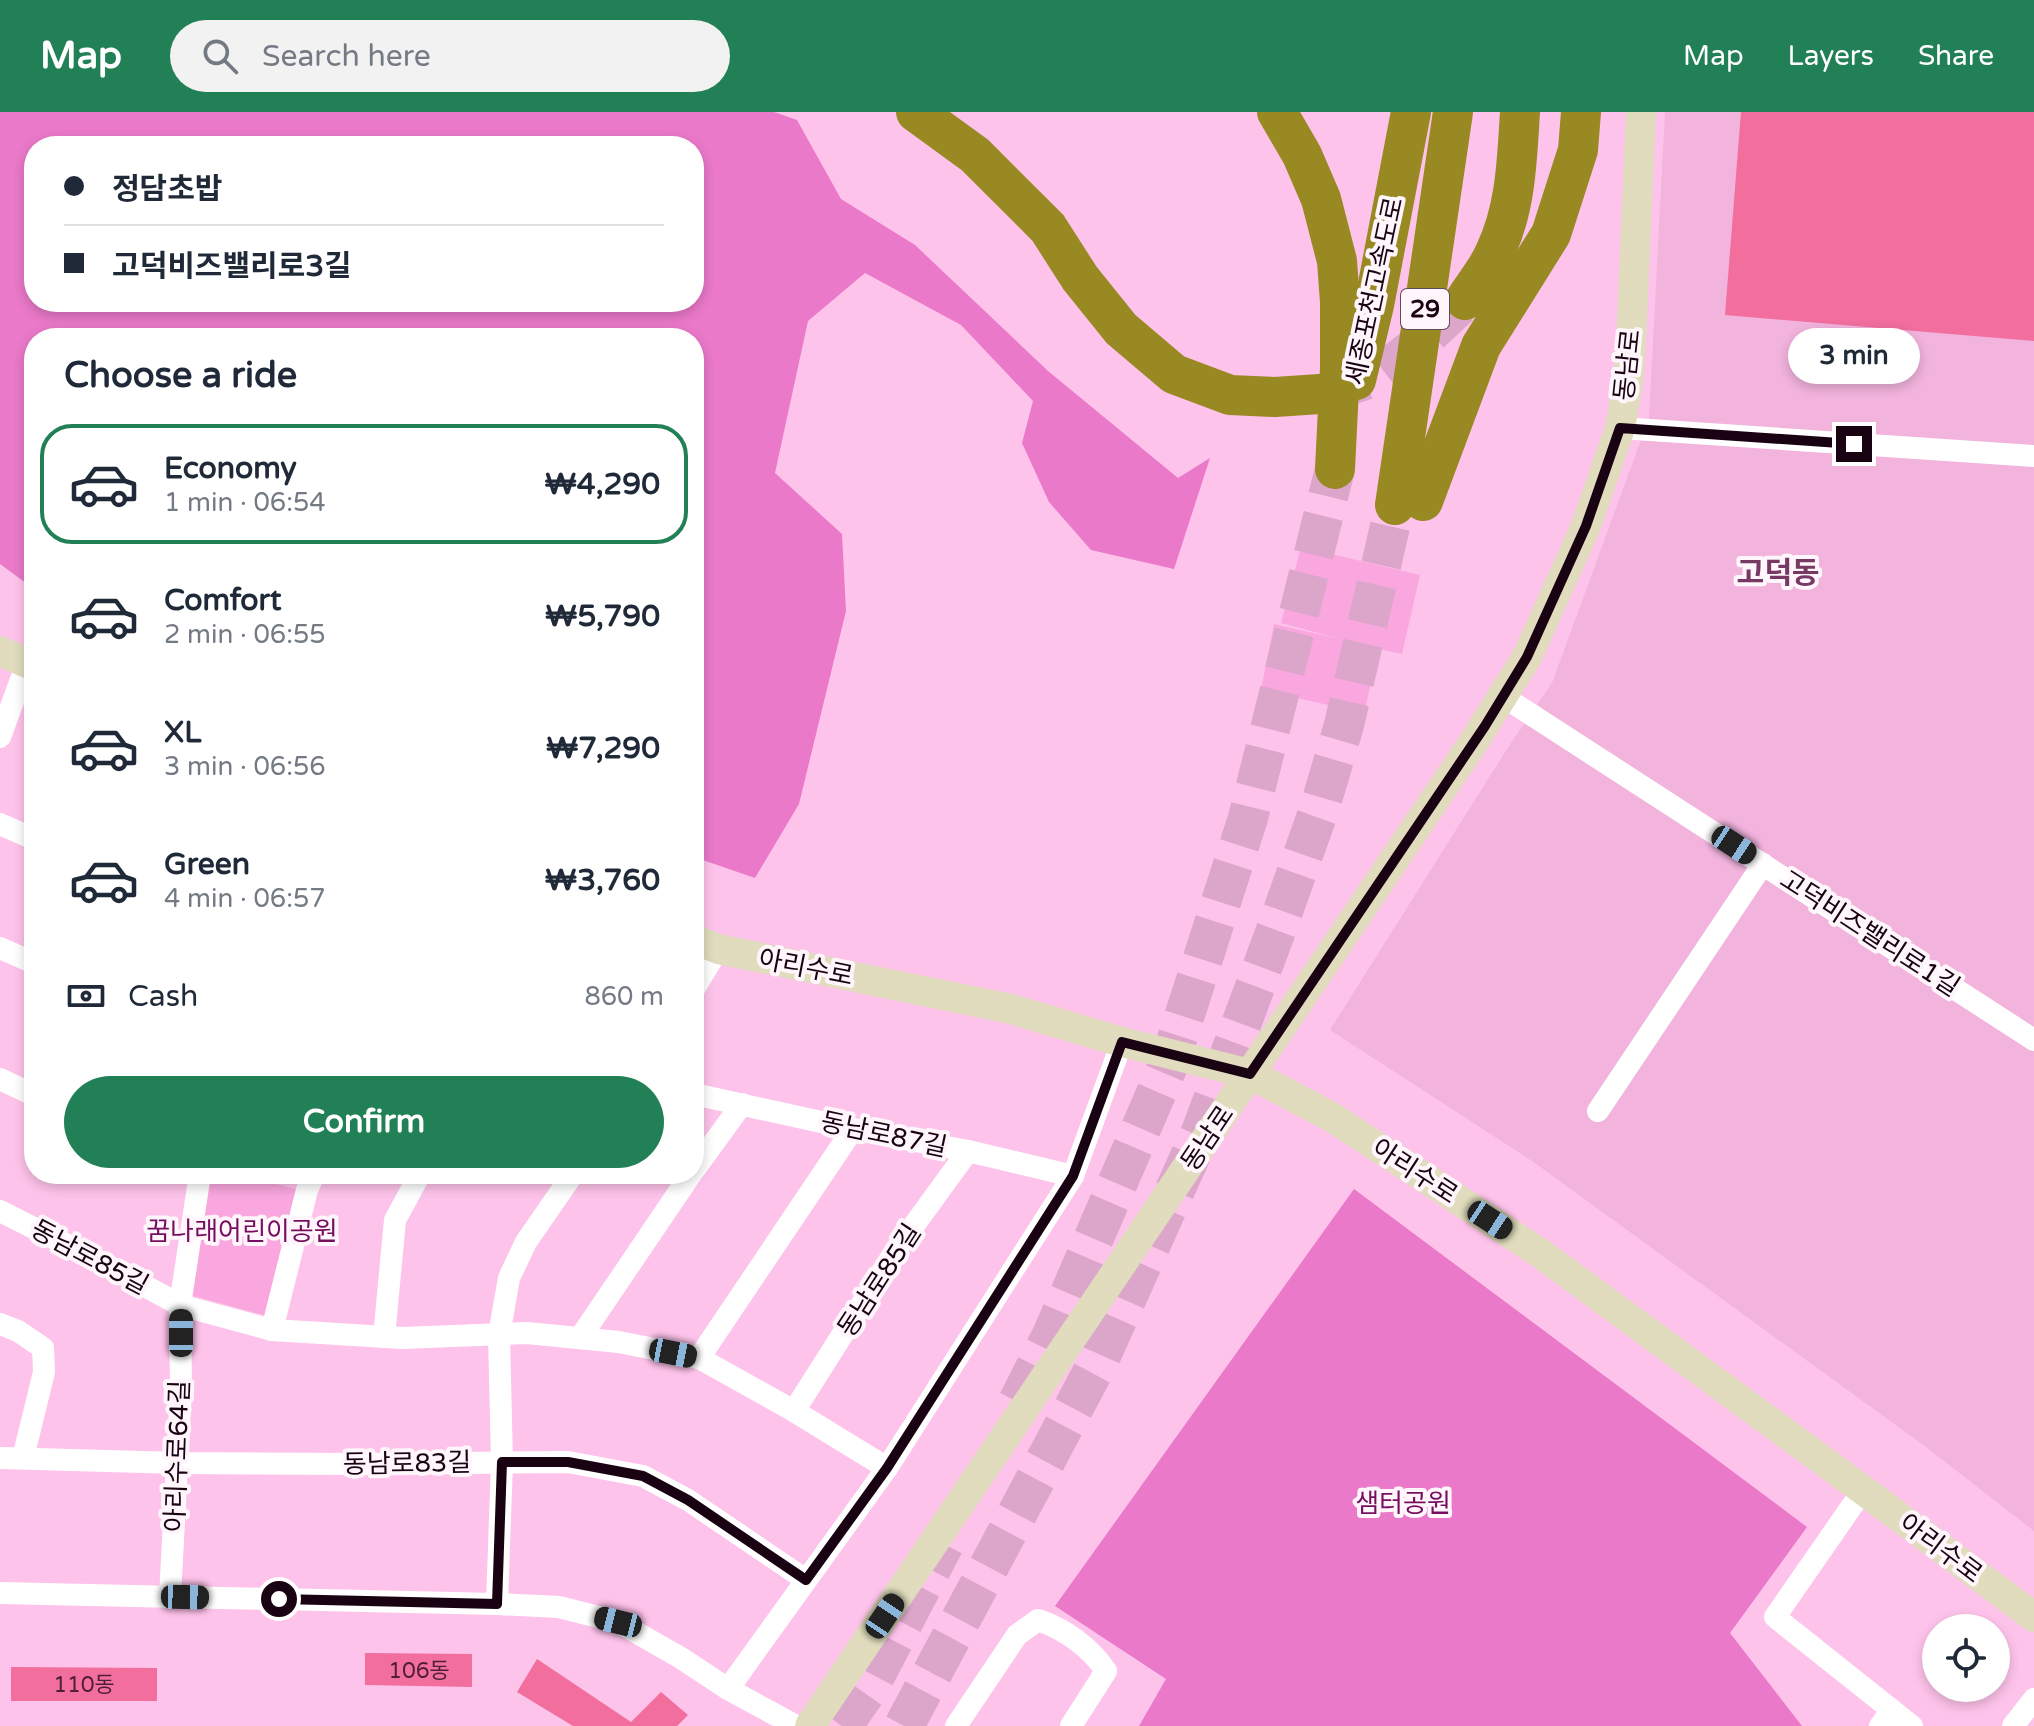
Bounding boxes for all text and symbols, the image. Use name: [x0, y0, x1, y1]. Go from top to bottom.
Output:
search box: [170, 20, 730, 92]
text: Map: [40, 33, 122, 79]
icon: search: [198, 34, 242, 78]
text: Search here: [262, 38, 431, 75]
text: Map: [1683, 39, 1744, 73]
text: Layers: [1788, 39, 1874, 73]
text: Share: [1918, 39, 1994, 73]
text: 정담초밥: [112, 171, 222, 208]
street label: 세종포천고속도로: [1339, 194, 1410, 388]
text: 고덕비즈밸리로3길: [112, 248, 352, 285]
road number: 29: [1401, 289, 1449, 329]
street label: 동남로: [1608, 328, 1647, 402]
callout: 3 min: [1788, 328, 1920, 384]
text: 3 min: [1819, 340, 1889, 371]
text: Choose a ride: [64, 354, 297, 397]
route end: [1836, 426, 1872, 462]
icon: car: [68, 448, 140, 520]
text: Economy: [164, 450, 297, 487]
text: ₩4,290: [544, 466, 660, 503]
text: 1 min · 06:54: [164, 487, 326, 518]
district label: 고덕동: [1737, 555, 1819, 592]
icon: car: [68, 580, 140, 652]
text: Comfort: [164, 582, 282, 619]
text: ₩5,790: [545, 598, 660, 635]
text: 2 min · 06:55: [164, 619, 326, 650]
icon: car: [68, 712, 140, 784]
text: XL: [164, 714, 201, 751]
text: ₩7,290: [546, 730, 660, 767]
text: 3 min · 06:56: [164, 751, 326, 782]
car: [1707, 822, 1761, 868]
icon: car: [68, 844, 140, 916]
text: Green: [164, 846, 250, 883]
text: ₩3,760: [545, 862, 660, 899]
street label: 고덕비즈밸리로1길: [1774, 864, 1965, 1003]
text: 4 min · 06:57: [164, 883, 326, 914]
street label: 아리수로: [756, 943, 856, 992]
icon: cash: [64, 974, 108, 1018]
text: Cash: [128, 978, 198, 1015]
text: 860 m: [584, 981, 664, 1012]
button: Confirm: [64, 1076, 664, 1168]
street label: 동남로: [1174, 1100, 1240, 1177]
street label: 동남로87길: [818, 1106, 950, 1163]
street label: 아리수로: [1366, 1132, 1463, 1210]
car: [1463, 1197, 1517, 1243]
street label: 동남로85길: [26, 1214, 154, 1301]
park label: 꿈나래어린이공원: [146, 1216, 338, 1247]
street label: 동남로85길: [831, 1218, 927, 1343]
car: [169, 1309, 193, 1357]
car: [647, 1337, 699, 1369]
street label: 아리수로64길: [159, 1379, 196, 1533]
street label: 동남로83길: [343, 1447, 471, 1480]
park label: 샘터공원: [1355, 1488, 1451, 1519]
street label: 아리수로: [1893, 1507, 1988, 1590]
route start: [261, 1581, 297, 1617]
car: [161, 1585, 209, 1609]
car: [862, 1589, 908, 1643]
car: [592, 1605, 644, 1639]
map controls: [1922, 1614, 2010, 1702]
button: locate: [1922, 1614, 2010, 1702]
house number: 106동: [388, 1658, 450, 1684]
house number: 110동: [53, 1672, 115, 1698]

